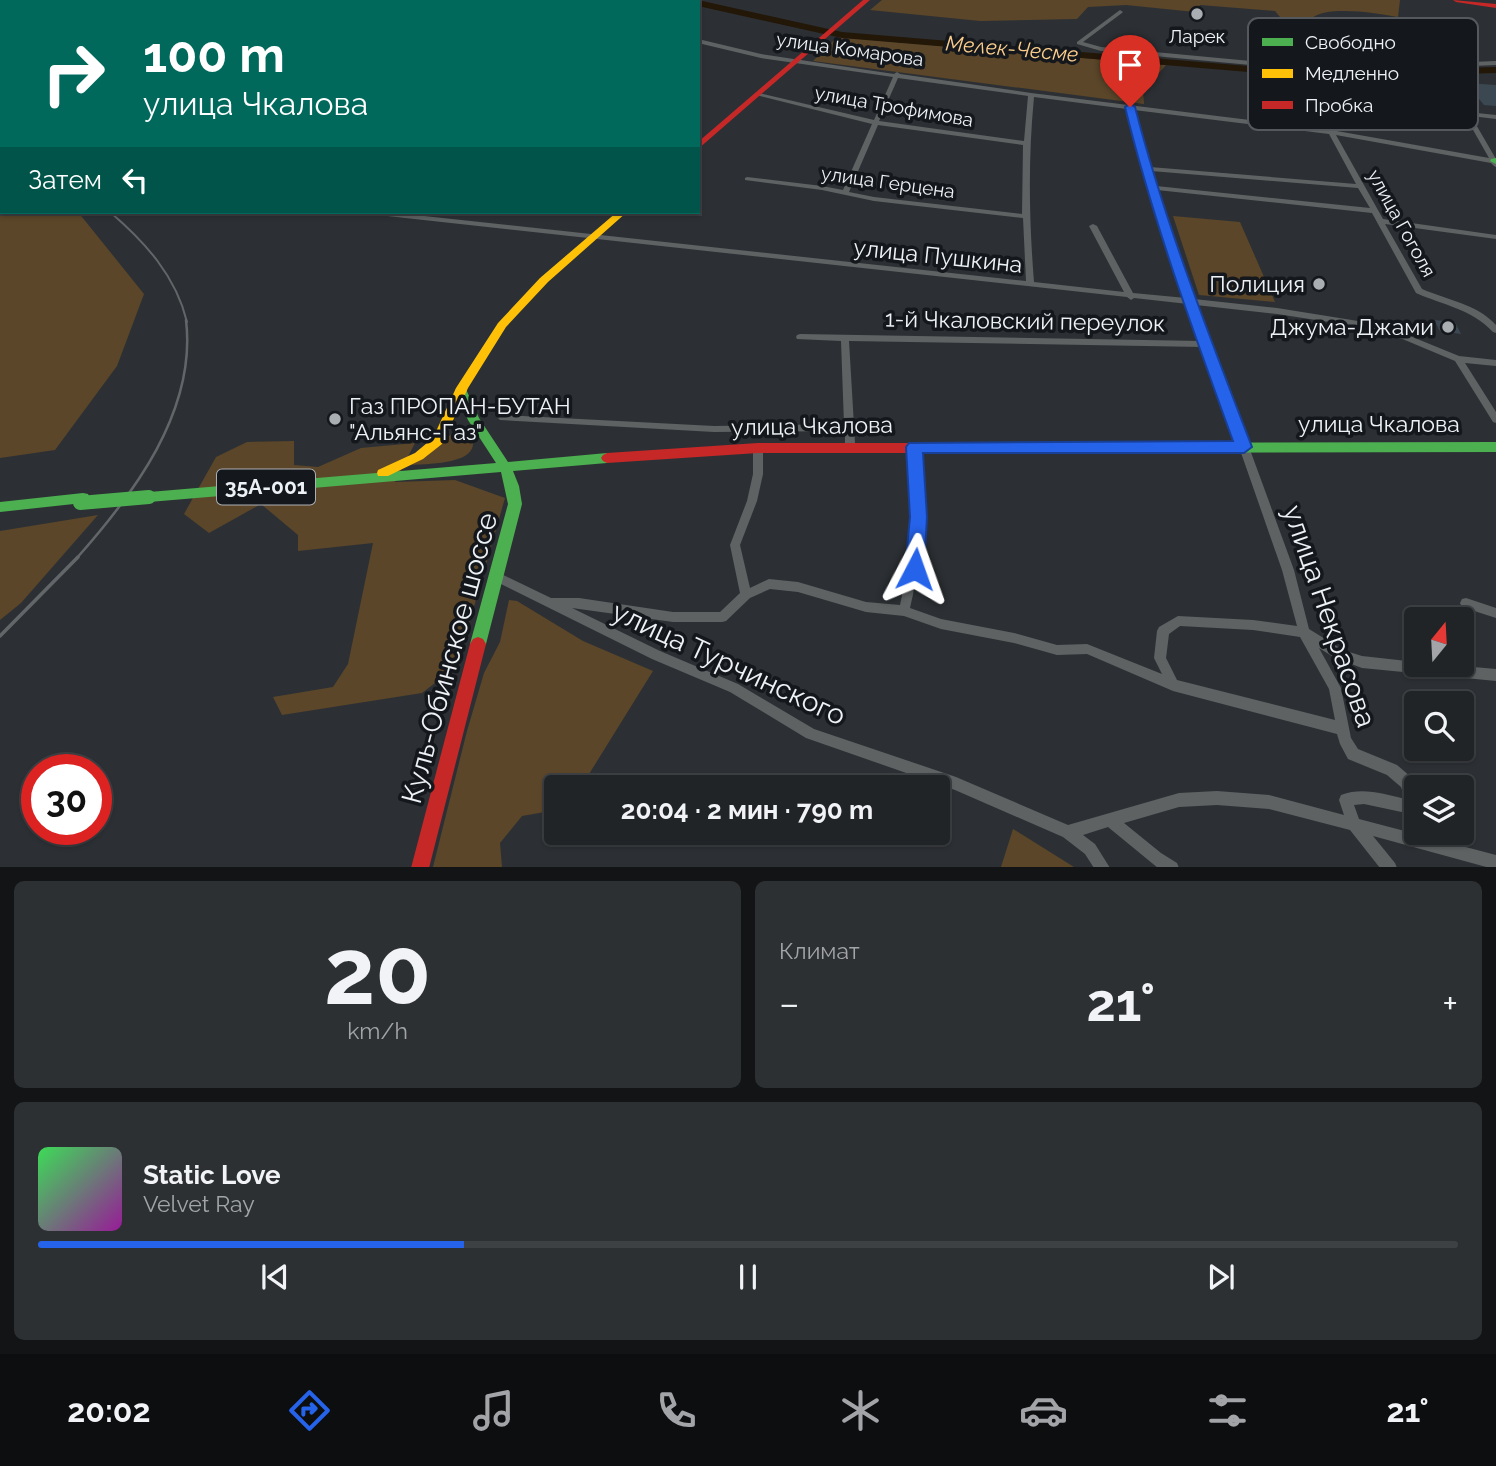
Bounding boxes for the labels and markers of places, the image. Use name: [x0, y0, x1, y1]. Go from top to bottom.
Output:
marker: Ларек: [1189, 6, 1205, 22]
place label: Ларек: [1169, 25, 1226, 47]
pin: [1100, 35, 1160, 107]
place label: Полиция: [1209, 270, 1305, 297]
marker: Полиция: [1311, 276, 1327, 292]
place label: Джума-Джами: [1270, 313, 1434, 340]
marker: Джума-Джами: [1440, 319, 1456, 335]
place label: Газ ПРОПАН-БУТАН "Альянс-Газ": [349, 392, 571, 445]
marker: Газ ПРОПАН-БУТАН "Альянс-Газ": [327, 411, 343, 427]

